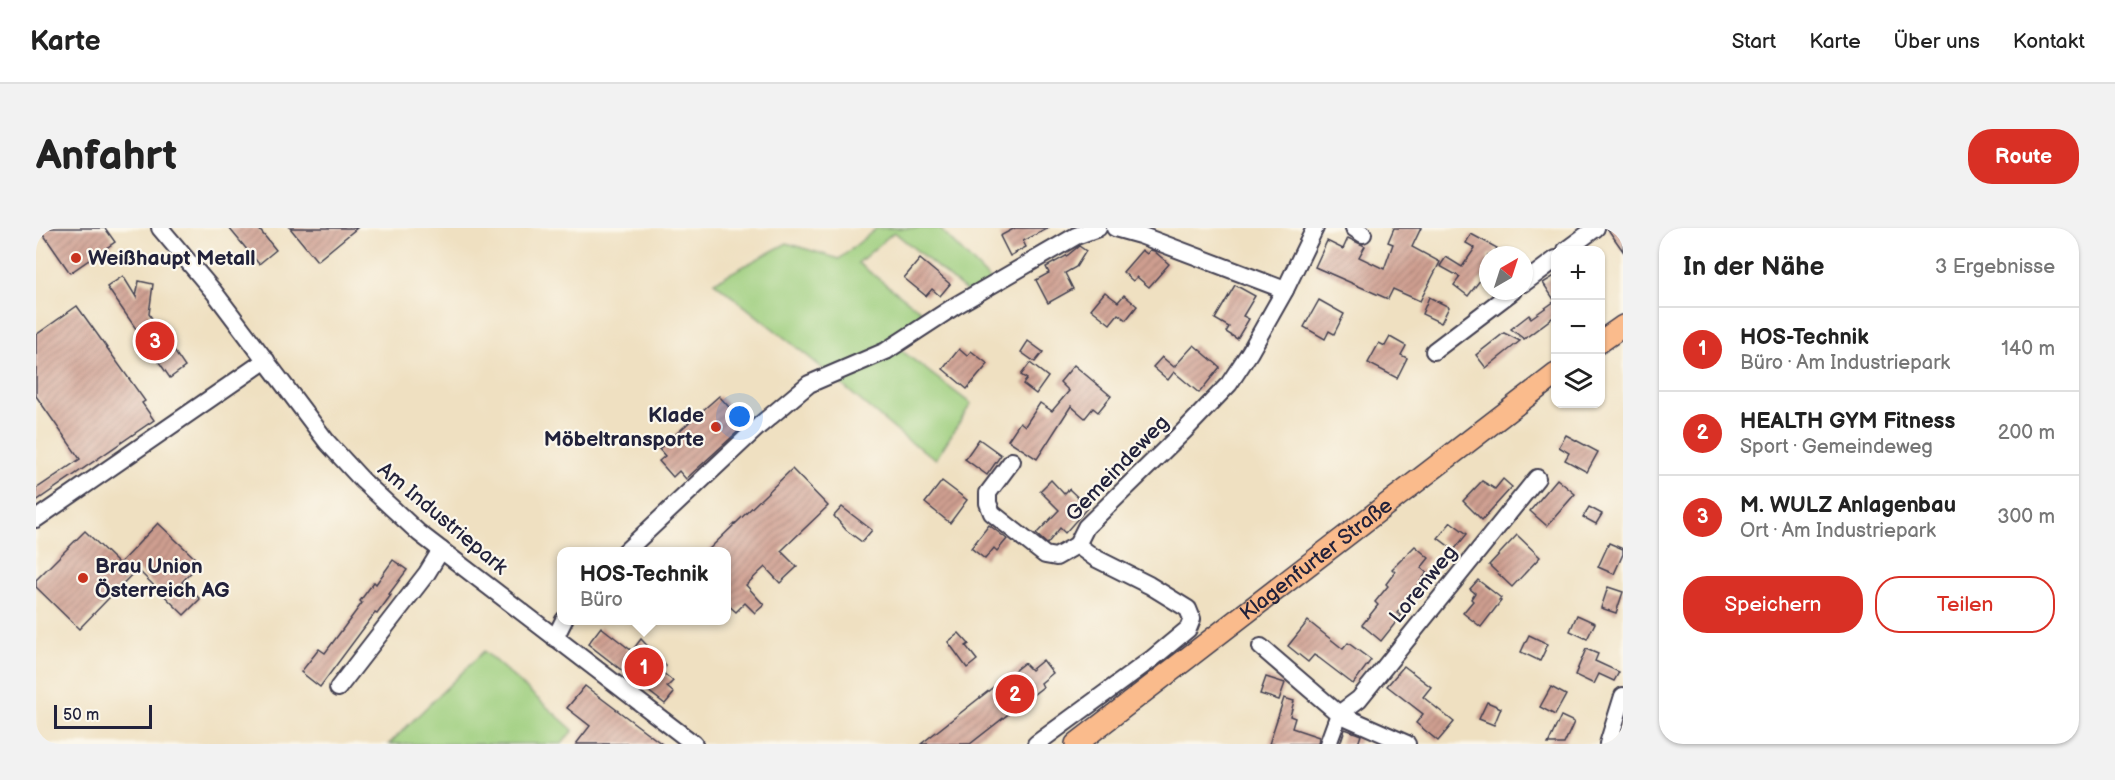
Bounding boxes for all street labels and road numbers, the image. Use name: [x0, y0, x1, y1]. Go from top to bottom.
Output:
street label: Gemeindeweg: [1061, 410, 1174, 527]
street label: Am Industriepark: [373, 457, 513, 580]
street label: Klagenfurter Straße: [1235, 493, 1398, 626]
street label: Lorenweg: [1384, 540, 1462, 628]

